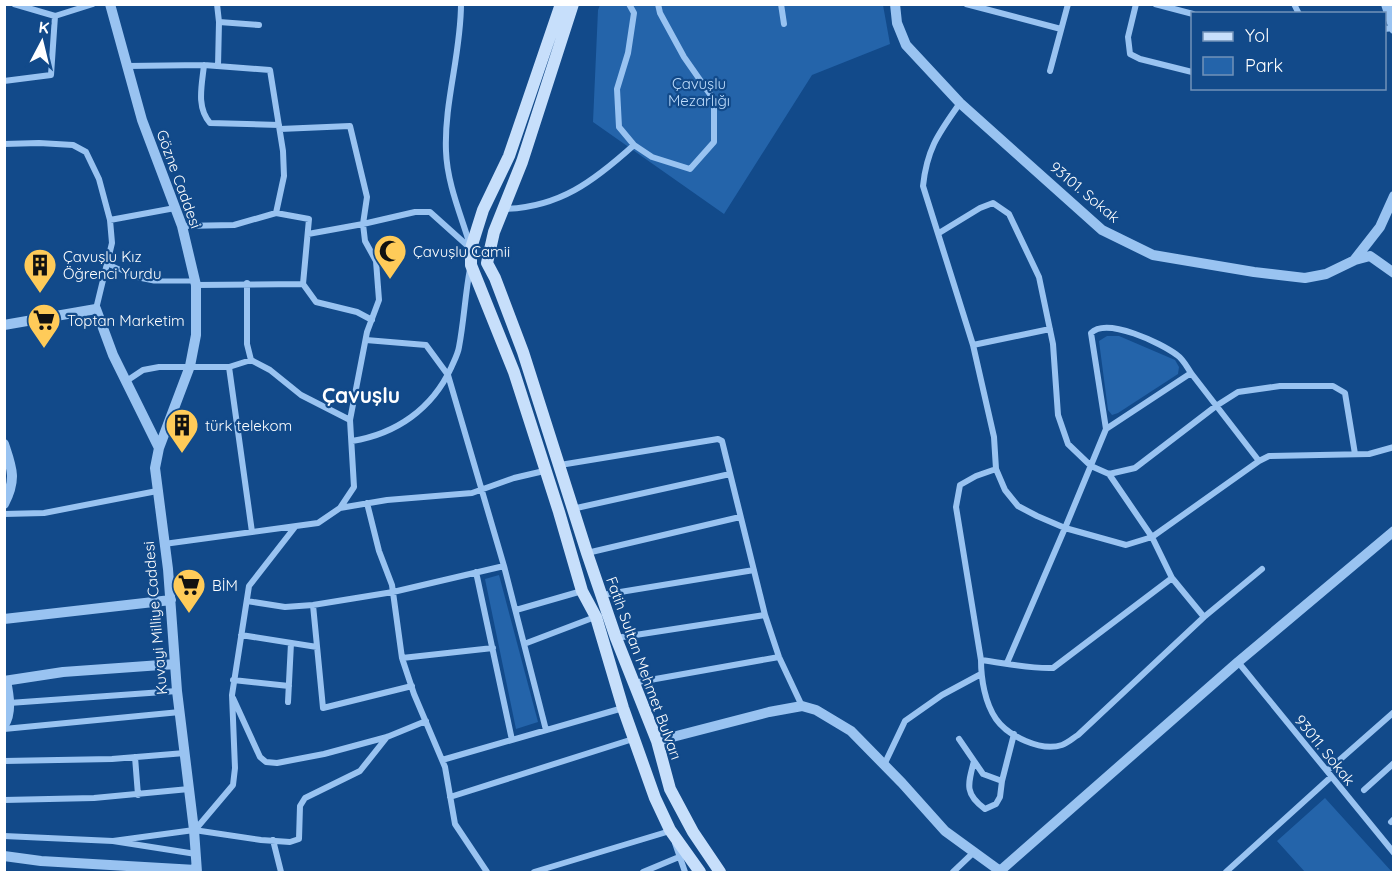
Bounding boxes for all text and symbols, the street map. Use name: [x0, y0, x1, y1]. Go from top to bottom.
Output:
north arrow: [12, 12, 72, 72]
legend: [1191, 12, 1386, 90]
text: K: [37, 17, 50, 38]
text: Yol: [1245, 24, 1269, 47]
text: Park: [1245, 54, 1283, 77]
park label: Çavuşlu Mezarlığı: [668, 74, 730, 110]
street label: Gözne Caddesi: [152, 127, 206, 231]
street label: 93101. Sokak: [1046, 157, 1124, 227]
mosque icon: Çavuşlu Camii: [372, 233, 408, 280]
place label: Çavuşlu Camii: [413, 242, 510, 261]
building icon: Çavuşlu Kız Öğrenci Yurdu: [22, 247, 58, 294]
place label: Çavuşlu Kız Öğrenci Yurdu: [63, 247, 161, 283]
supermarket icon: Toptan Marketim: [26, 302, 62, 349]
place label: Toptan Marketim: [67, 311, 185, 330]
district label: Çavuşlu: [322, 382, 400, 408]
building icon: türk telekom: [164, 407, 200, 454]
place label: türk telekom: [205, 416, 292, 435]
street label: Kuvayi Milliye Caddesi: [139, 541, 171, 695]
supermarket icon: BİM: [171, 567, 207, 614]
street label: Fatih Sultan Mehmet Bulvarı: [602, 574, 686, 762]
place label: BİM: [212, 576, 238, 595]
street label: 93011. Sokak: [1291, 711, 1359, 789]

